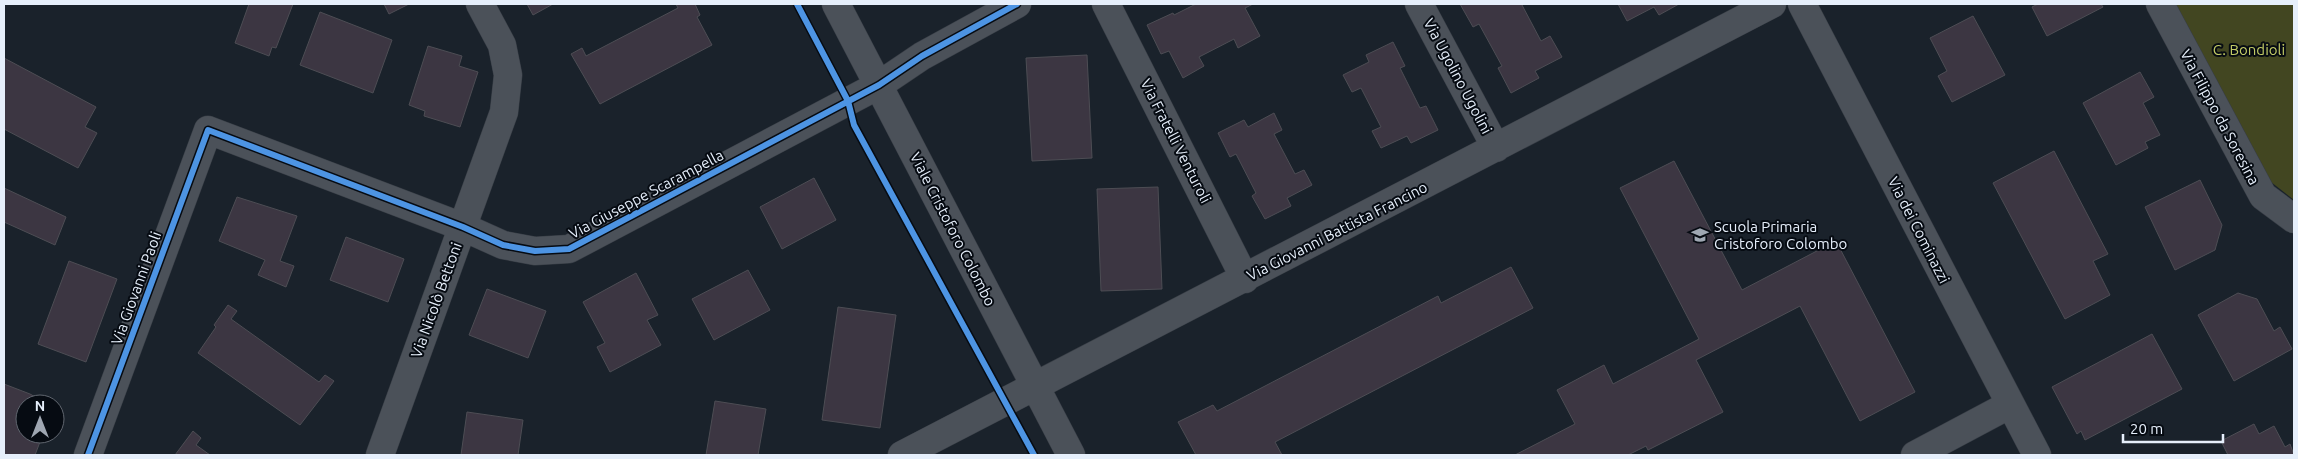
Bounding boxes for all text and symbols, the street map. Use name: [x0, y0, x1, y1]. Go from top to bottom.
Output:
street label: Via Ugolino Ugolini: [1420, 15, 1496, 137]
park label: C. Bondioli: [2213, 41, 2285, 58]
street label: Via Filippo da Soresina: [2177, 47, 2263, 187]
street label: Via Fratelli Venturoli: [1137, 76, 1215, 206]
street label: Via Giuseppe Scarampella: [566, 146, 726, 242]
street label: Viale Cristoforo Colombo: [907, 149, 999, 309]
street label: Via dei Cominazzi: [1885, 174, 1953, 286]
street label: Via Giovanni Battista Francino: [1244, 178, 1430, 284]
place label: Scuola Primaria Cristoforo Colombo: [1714, 218, 1847, 252]
school or university icon: Scuola Primaria Cristoforo Colombo: [1690, 225, 1710, 245]
street label: Via Giovanni Paoli: [108, 229, 164, 347]
street label: Via Nicolò Bettoni: [407, 240, 465, 360]
north arrow: [15, 394, 65, 444]
text: N: [35, 398, 45, 414]
scale bar: [2123, 412, 2223, 444]
text: 20 m: [2130, 420, 2163, 437]

